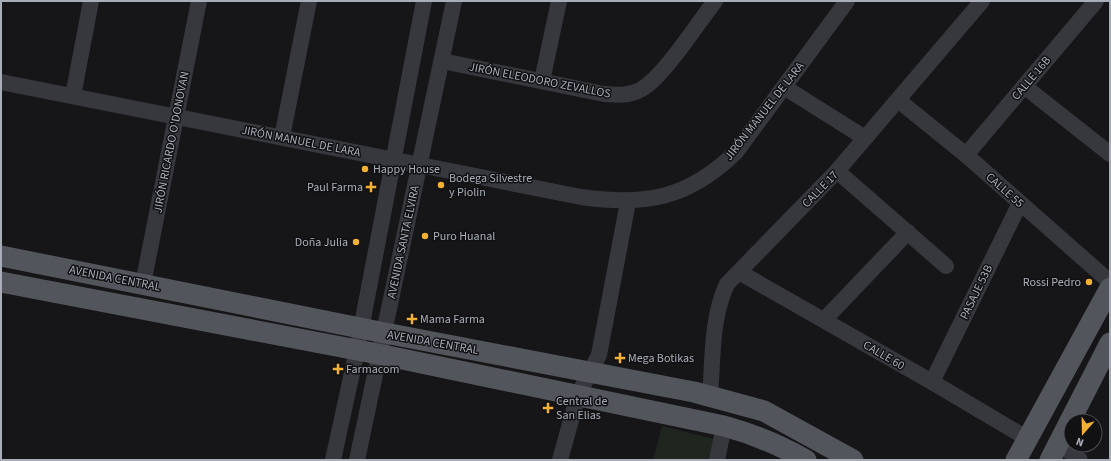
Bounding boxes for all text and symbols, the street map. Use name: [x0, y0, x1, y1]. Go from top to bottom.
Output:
street label: CALLE 16B: [1008, 53, 1055, 104]
street label: JIRÓN ELEODORO ZEVALLOS: [468, 58, 612, 103]
street label: JIRÓN MANUEL DE LARA: [720, 58, 809, 164]
street label: JIRÓN RICARDO O'DONOVAN: [149, 70, 194, 214]
street label: JIRÓN MANUEL DE LARA: [240, 122, 362, 161]
place label: Happy House: [373, 161, 440, 178]
marker: Happy House: [360, 164, 370, 174]
street label: CALLE 17: [798, 167, 842, 212]
street label: CALLE 55: [982, 169, 1028, 212]
place label: Bodega Silvestre y Piolin: [449, 170, 532, 201]
place label: Paul Farma: [307, 179, 363, 196]
marker: Bodega Silvestre y Piolin: [436, 180, 446, 190]
marker: Paul Farma: [366, 182, 376, 192]
street label: AVENIDA SANTA ELVIRA: [383, 183, 424, 300]
place label: Puro Huanal: [433, 228, 495, 245]
marker: Puro Huanal: [420, 231, 430, 241]
place label: Doña Julia: [295, 234, 348, 251]
marker: Doña Julia: [351, 237, 361, 247]
street label: AVENIDA CENTRAL: [68, 261, 162, 296]
street label: PASAJE 53B: [956, 262, 997, 323]
place label: Rossi Pedro: [1023, 274, 1081, 291]
marker: Rossi Pedro: [1084, 277, 1094, 287]
place label: Mama Farma: [420, 311, 485, 328]
marker: Mama Farma: [407, 314, 417, 324]
street label: AVENIDA CENTRAL: [386, 326, 480, 359]
street label: CALLE 60: [860, 337, 908, 374]
place label: Mega Botikas: [628, 350, 694, 367]
marker: Mega Botikas: [615, 353, 625, 363]
place label: Farmacom: [346, 361, 399, 378]
marker: Farmacom: [333, 364, 343, 374]
place label: Central de San Elias: [556, 393, 607, 424]
marker: Central de San Elias: [543, 403, 553, 413]
north arrow: [1063, 413, 1103, 453]
text: N: [1074, 434, 1086, 450]

